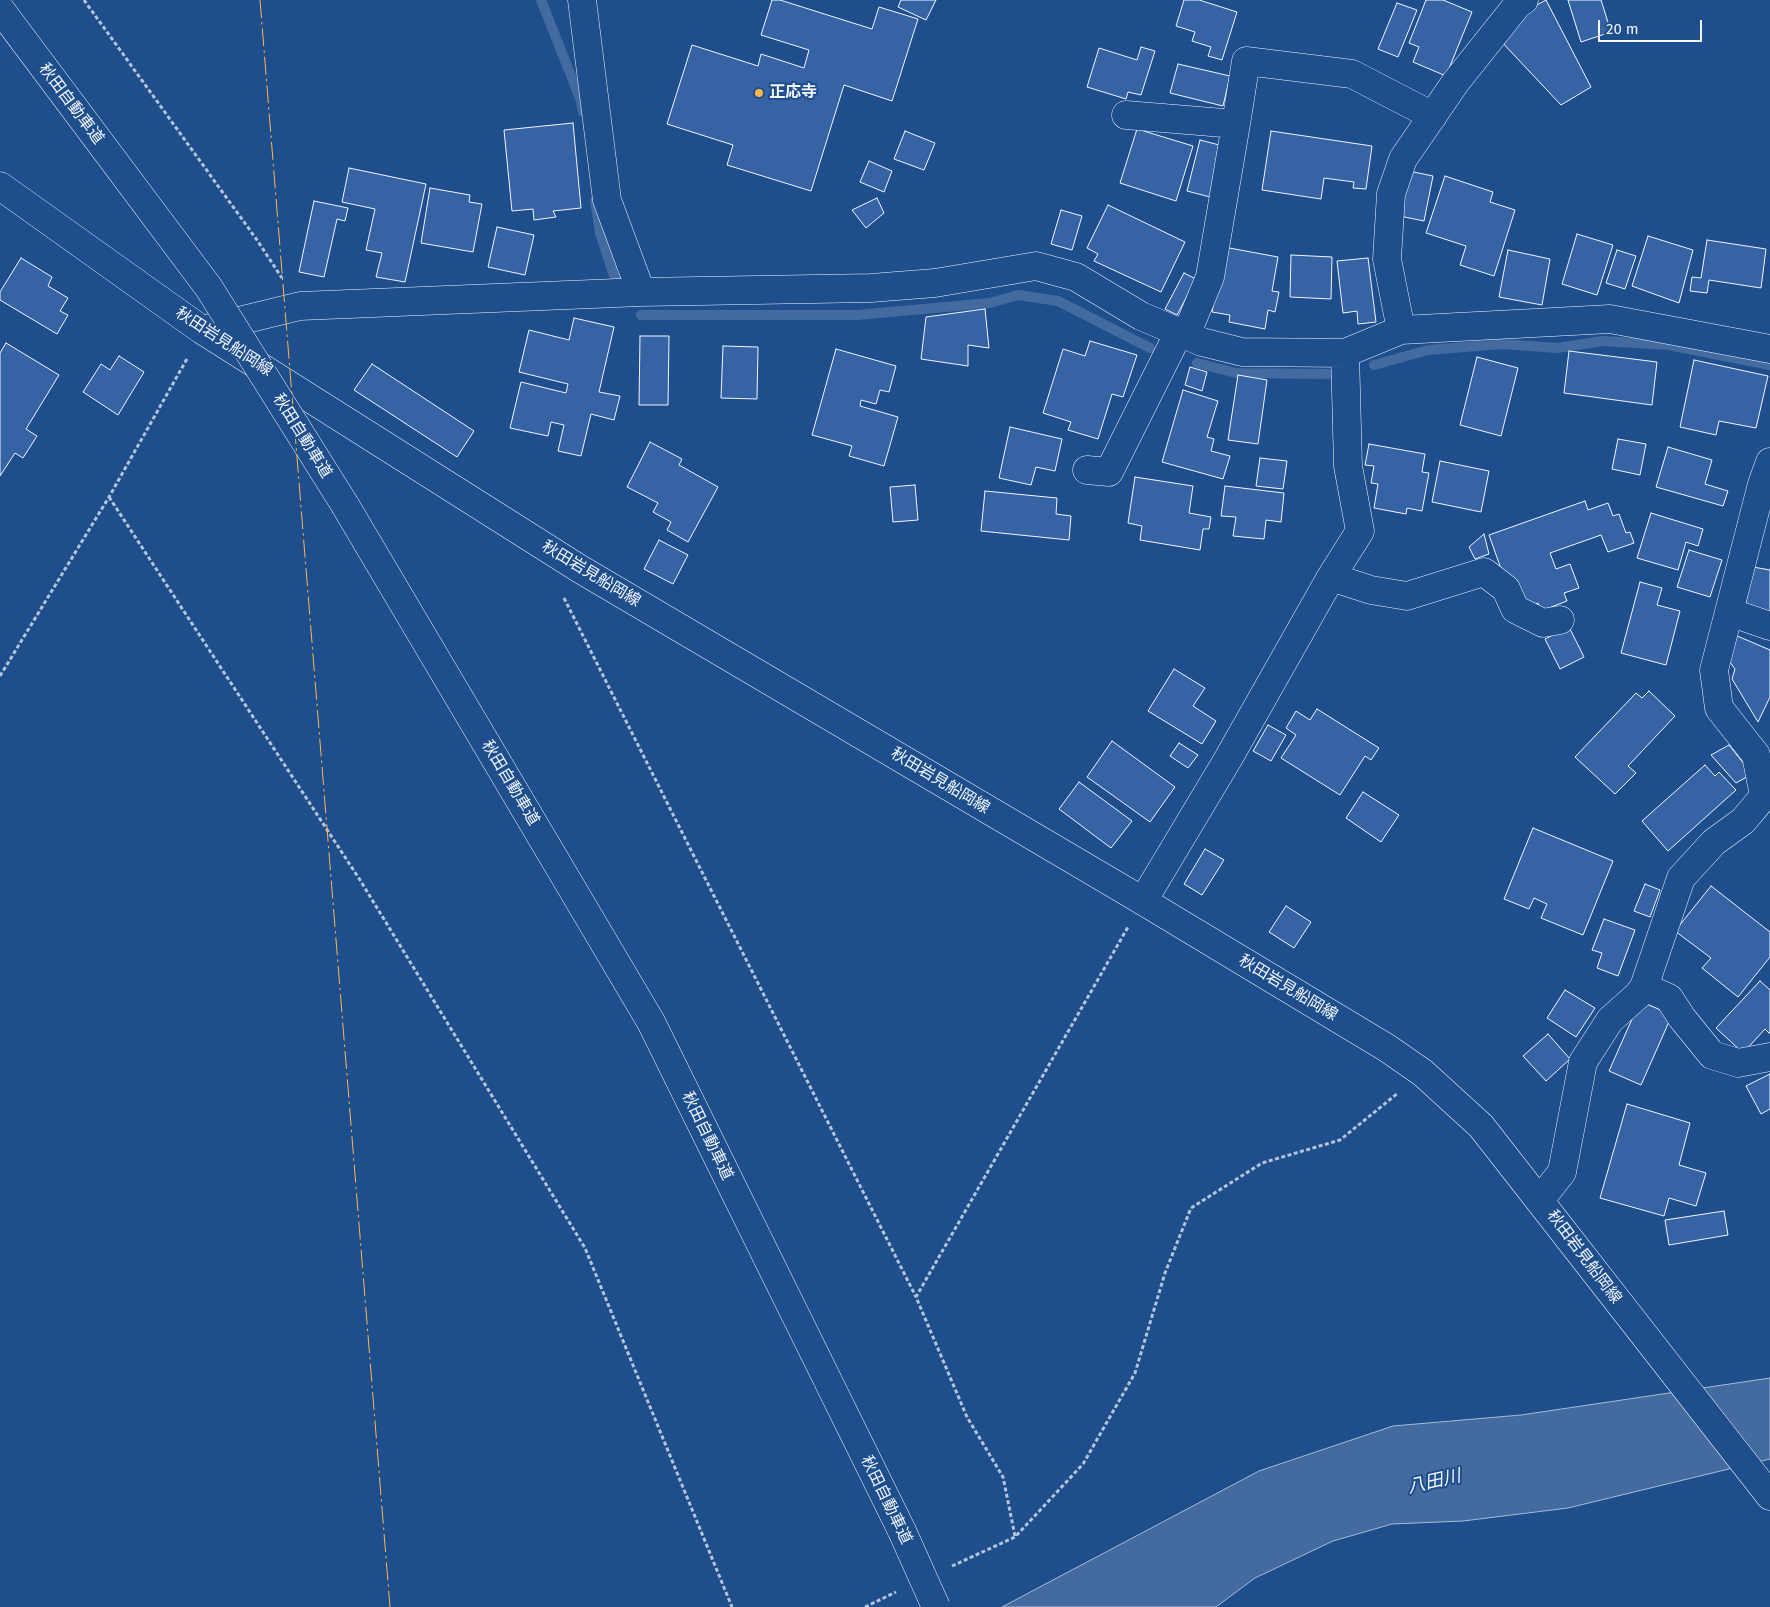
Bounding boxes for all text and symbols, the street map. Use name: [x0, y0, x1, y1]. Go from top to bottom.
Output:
scale bar: [1600, 10, 1704, 42]
text: 20 m: [1606, 20, 1639, 38]
street label: 秋田自動車道: [34, 60, 108, 148]
place label: 正応寺: [769, 83, 817, 103]
marker: 正応寺: [753, 87, 765, 99]
street label: 秋田岩見船岡線: [172, 303, 276, 381]
street label: 秋田自動車道: [268, 390, 336, 482]
street label: 秋田岩見船岡線: [538, 537, 644, 611]
street label: 秋田自動車道: [477, 737, 543, 829]
street label: 秋田岩見船岡線: [887, 744, 993, 818]
street label: 秋田岩見船岡線: [1235, 951, 1341, 1025]
street label: 秋田自動車道: [677, 1089, 737, 1183]
street label: 秋田岩見船岡線: [1543, 1206, 1625, 1308]
street label: 秋田自動車道: [856, 1453, 916, 1547]
water label: 八田川: [1405, 1465, 1463, 1499]

